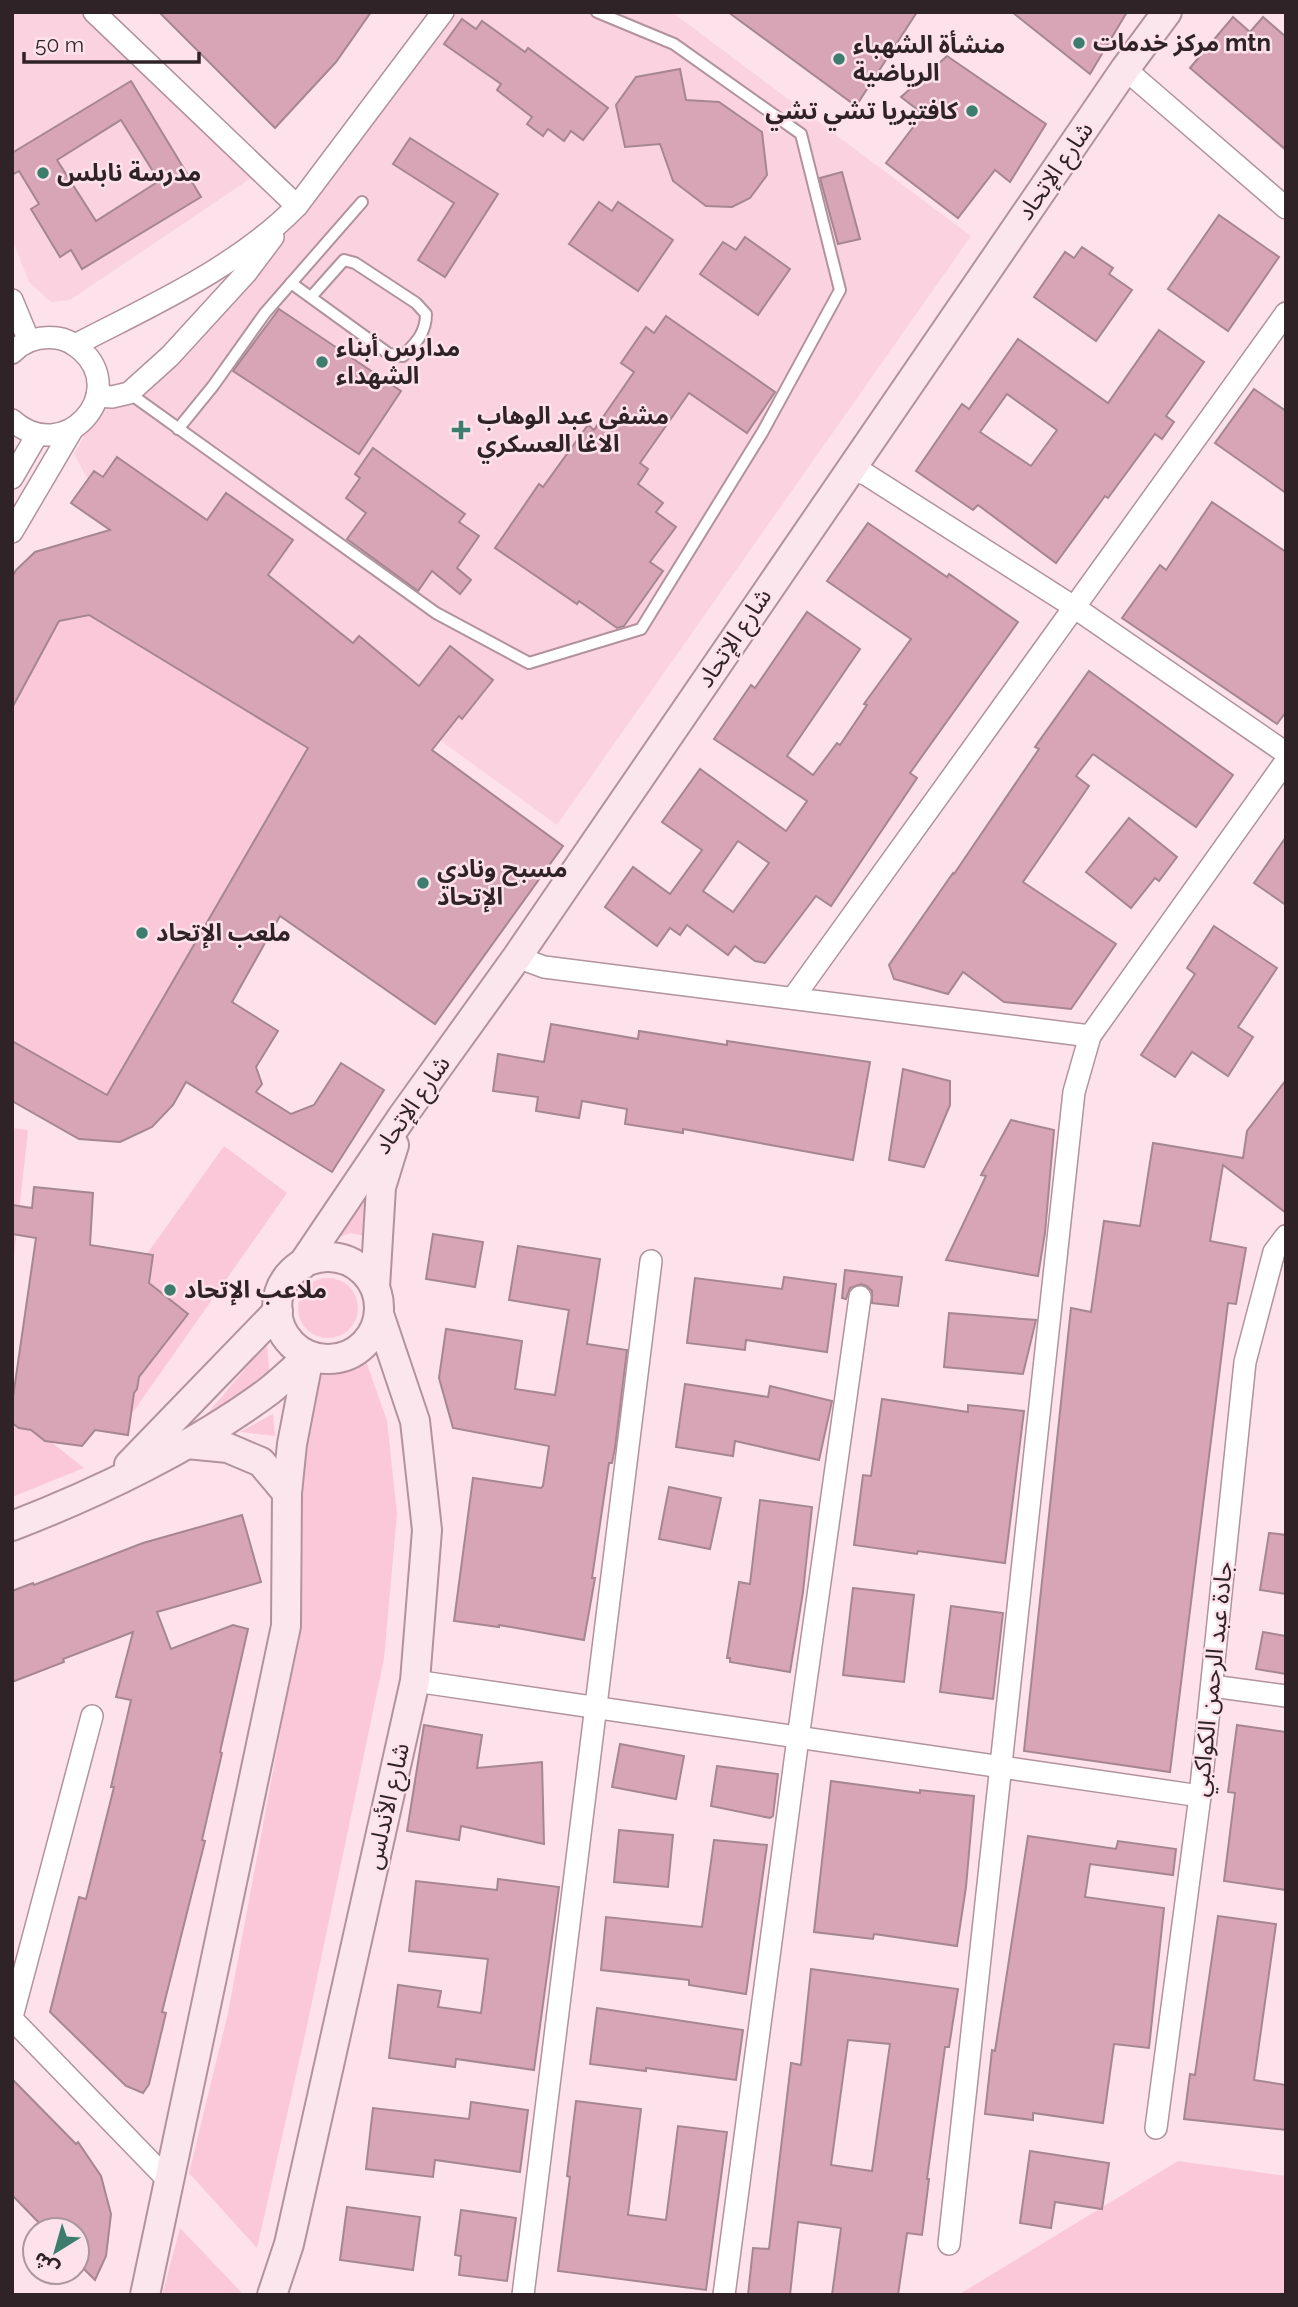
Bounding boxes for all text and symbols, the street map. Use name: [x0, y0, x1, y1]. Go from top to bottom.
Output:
scale bar: [24, 21, 200, 65]
place label: مركز خدمات mtn: [1093, 28, 1271, 57]
place label: منشأة الشهباء الرياضية: [853, 30, 1005, 87]
text: 50 m: [35, 32, 84, 57]
marker: مركز خدمات mtn: [1071, 35, 1087, 51]
marker: منشأة الشهباء الرياضية: [831, 51, 847, 67]
place label: كافتيريا تشي تشي: [765, 96, 959, 131]
marker: كافتيريا تشي تشي: [964, 103, 980, 119]
street label: شارع الإتحاد: [1010, 116, 1101, 227]
place label: مدرسة نابلس: [57, 158, 201, 187]
marker: مدرسة نابلس: [35, 165, 51, 181]
place label: مدارس أبناء الشهداء: [336, 333, 460, 390]
marker: مدارس أبناء الشهداء: [314, 354, 330, 370]
place label: مشفى عبد الوهاب الاغا العسكري: [477, 401, 669, 464]
marker: مشفى عبد الوهاب الاغا العسكري: [451, 420, 471, 440]
street label: شارع الإتحاد: [690, 583, 780, 695]
place label: مسبح ونادي الإتحاد: [437, 854, 567, 913]
marker: مسبح ونادي الإتحاد: [415, 875, 431, 891]
place label: ملعب الإتحاد: [156, 918, 291, 949]
marker: ملعب الإتحاد: [134, 925, 150, 941]
street label: شارع الإتحاد: [367, 1050, 458, 1161]
place label: ملاعب الإتحاد: [184, 1275, 327, 1306]
marker: ملاعب الإتحاد: [162, 1282, 178, 1298]
street label: جادة عبد الرحمن الكواكبي: [1185, 1560, 1243, 1799]
street label: شارع الأندلس: [358, 1740, 418, 1872]
north arrow: [21, 2216, 91, 2286]
text: ش: [29, 2248, 63, 2281]

